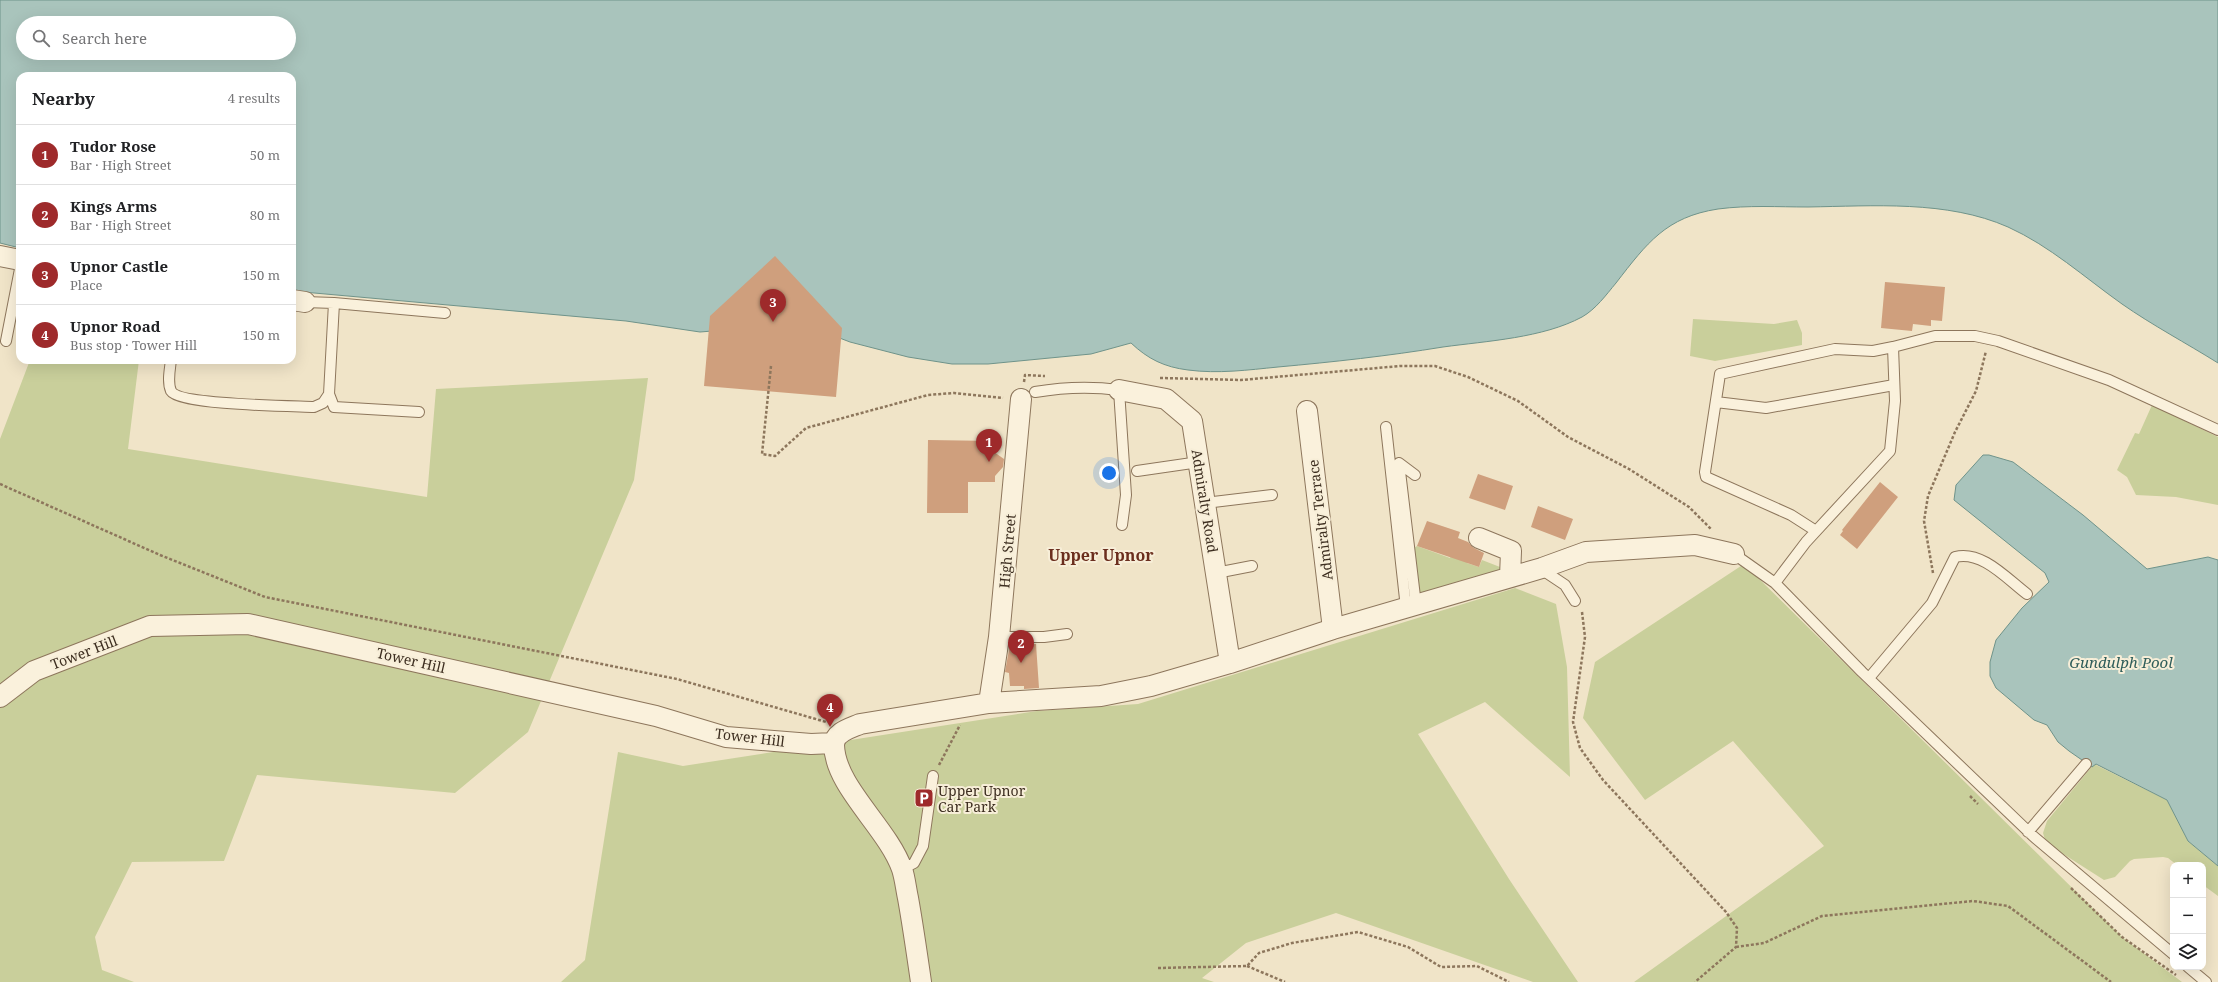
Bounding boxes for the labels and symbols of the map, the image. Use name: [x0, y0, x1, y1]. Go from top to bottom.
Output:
pin: 3: [760, 289, 786, 322]
pin: 1: [976, 429, 1002, 462]
street label: Admiralty Road: [1187, 448, 1223, 555]
street label: Admiralty Terrace: [1303, 459, 1337, 581]
your location: [1099, 463, 1119, 483]
street label: High Street: [994, 513, 1020, 589]
district label: Upper Upnor: [1048, 544, 1154, 566]
street label: Tower Hill: [48, 630, 121, 673]
pin: 2: [1008, 630, 1034, 663]
street label: Tower Hill: [375, 643, 448, 677]
water label: Gundulph Pool: [2069, 652, 2173, 672]
pin: 4: [817, 694, 843, 727]
street label: Tower Hill: [714, 723, 787, 751]
place label: Upper Upnor Car Park: [938, 781, 1026, 816]
parking icon: Upper Upnor Car Park: [913, 787, 935, 809]

